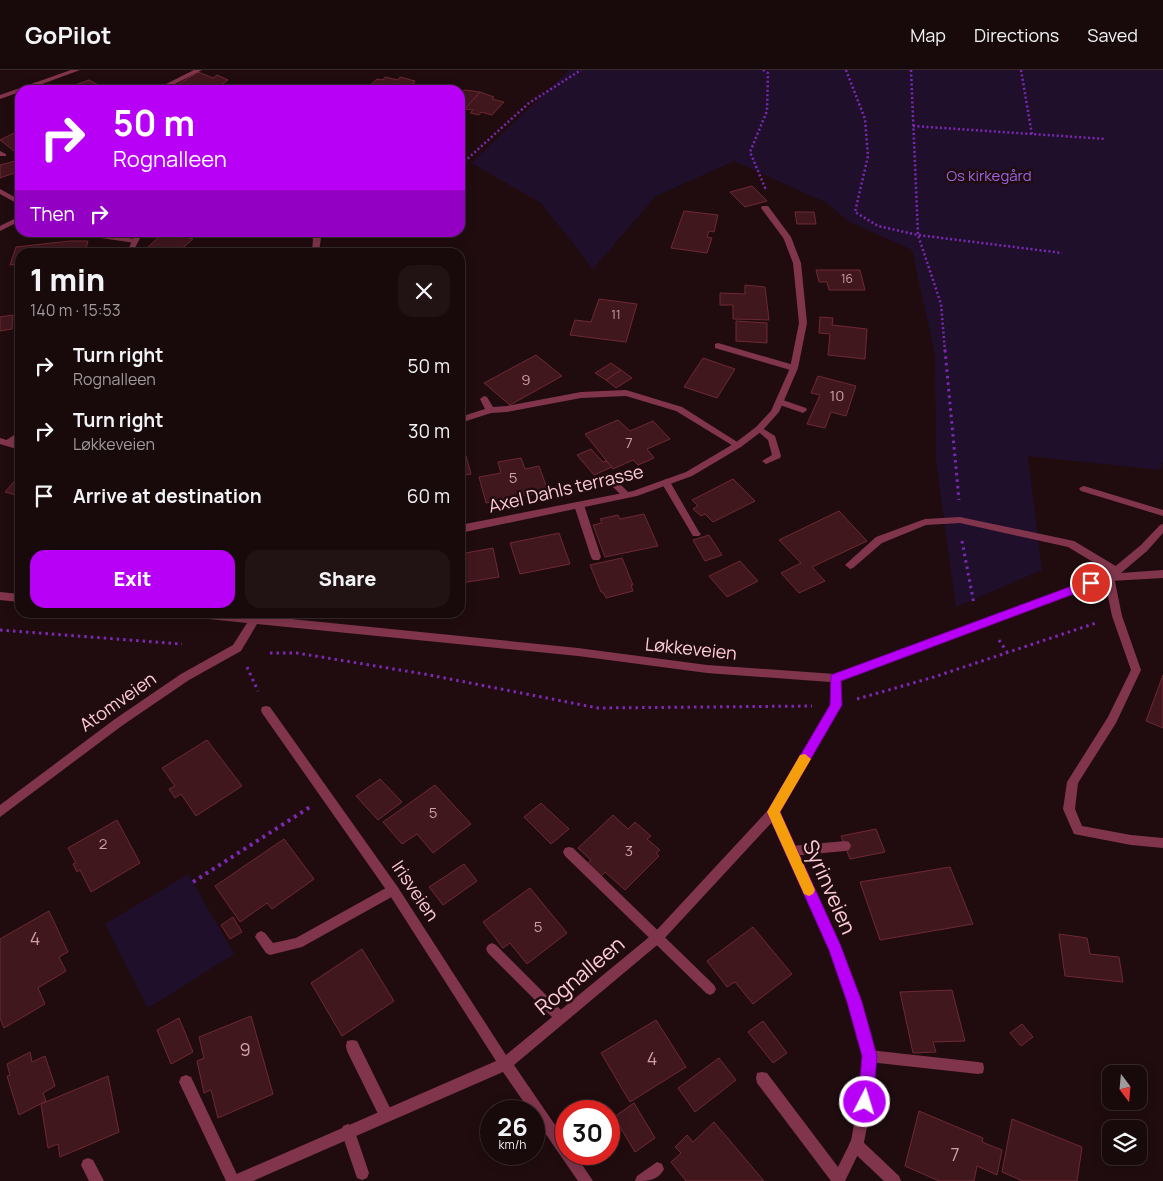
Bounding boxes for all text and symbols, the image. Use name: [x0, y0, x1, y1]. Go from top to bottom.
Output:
text: GoPilot: [25, 18, 111, 51]
text: Map: [910, 23, 946, 47]
text: Directions: [974, 23, 1059, 47]
text: Saved: [1087, 23, 1138, 47]
text: 50 m: [113, 99, 195, 147]
icon: right: [30, 105, 95, 170]
text: Rognalleen: [113, 144, 227, 174]
park label: Os kirkegård: [946, 165, 1032, 186]
icon: right: [85, 200, 113, 228]
text: Then: [30, 201, 75, 227]
text: 1 min: [30, 259, 105, 300]
button: close: [398, 265, 450, 317]
house number: 16: [841, 270, 853, 287]
text: 140 m · 15:53: [30, 299, 121, 321]
house number: 11: [611, 306, 621, 323]
text: Turn right: [73, 342, 163, 368]
icon: right: [30, 352, 58, 380]
text: 50 m: [408, 353, 450, 379]
text: Rognalleen: [73, 368, 156, 390]
house number: 9: [521, 369, 531, 390]
house number: 10: [830, 385, 845, 406]
text: Turn right: [73, 407, 163, 433]
icon: right: [30, 417, 58, 445]
text: 30 m: [408, 418, 450, 444]
house number: 7: [625, 432, 633, 453]
text: Løkkeveien: [73, 433, 155, 455]
street label: Axel Dahls terrasse: [486, 459, 646, 518]
house number: 5: [509, 467, 517, 488]
icon: arrive: [30, 482, 58, 510]
text: Arrive at destination: [73, 483, 262, 509]
text: 60 m: [407, 483, 450, 509]
button: Exit: [30, 550, 235, 608]
button: Share: [245, 550, 450, 608]
pin: [1070, 562, 1112, 604]
icon: arrive: [1077, 569, 1105, 597]
street label: Løkkeveien: [644, 631, 738, 665]
street label: Atomveien: [74, 666, 160, 736]
house number: 5: [429, 802, 437, 823]
house number: 2: [99, 833, 107, 854]
street label: Syrinveien: [797, 835, 863, 938]
house number: 3: [625, 840, 633, 861]
street label: Irisveien: [387, 855, 445, 926]
house number: 5: [534, 916, 542, 937]
house number: 4: [30, 926, 40, 950]
street label: Rognalleen: [529, 930, 630, 1021]
house number: 9: [239, 1037, 251, 1061]
house number: 4: [647, 1046, 657, 1070]
north arrow: [1102, 1065, 1148, 1110]
map controls: [1102, 1065, 1147, 1165]
position arrow: [838, 1075, 890, 1127]
speed limit sign: 30: [555, 1100, 620, 1165]
text: 26: [497, 1109, 528, 1144]
button: layers: [1102, 1120, 1147, 1165]
text: km/h: [499, 1136, 526, 1153]
house number: 7: [950, 1142, 960, 1166]

